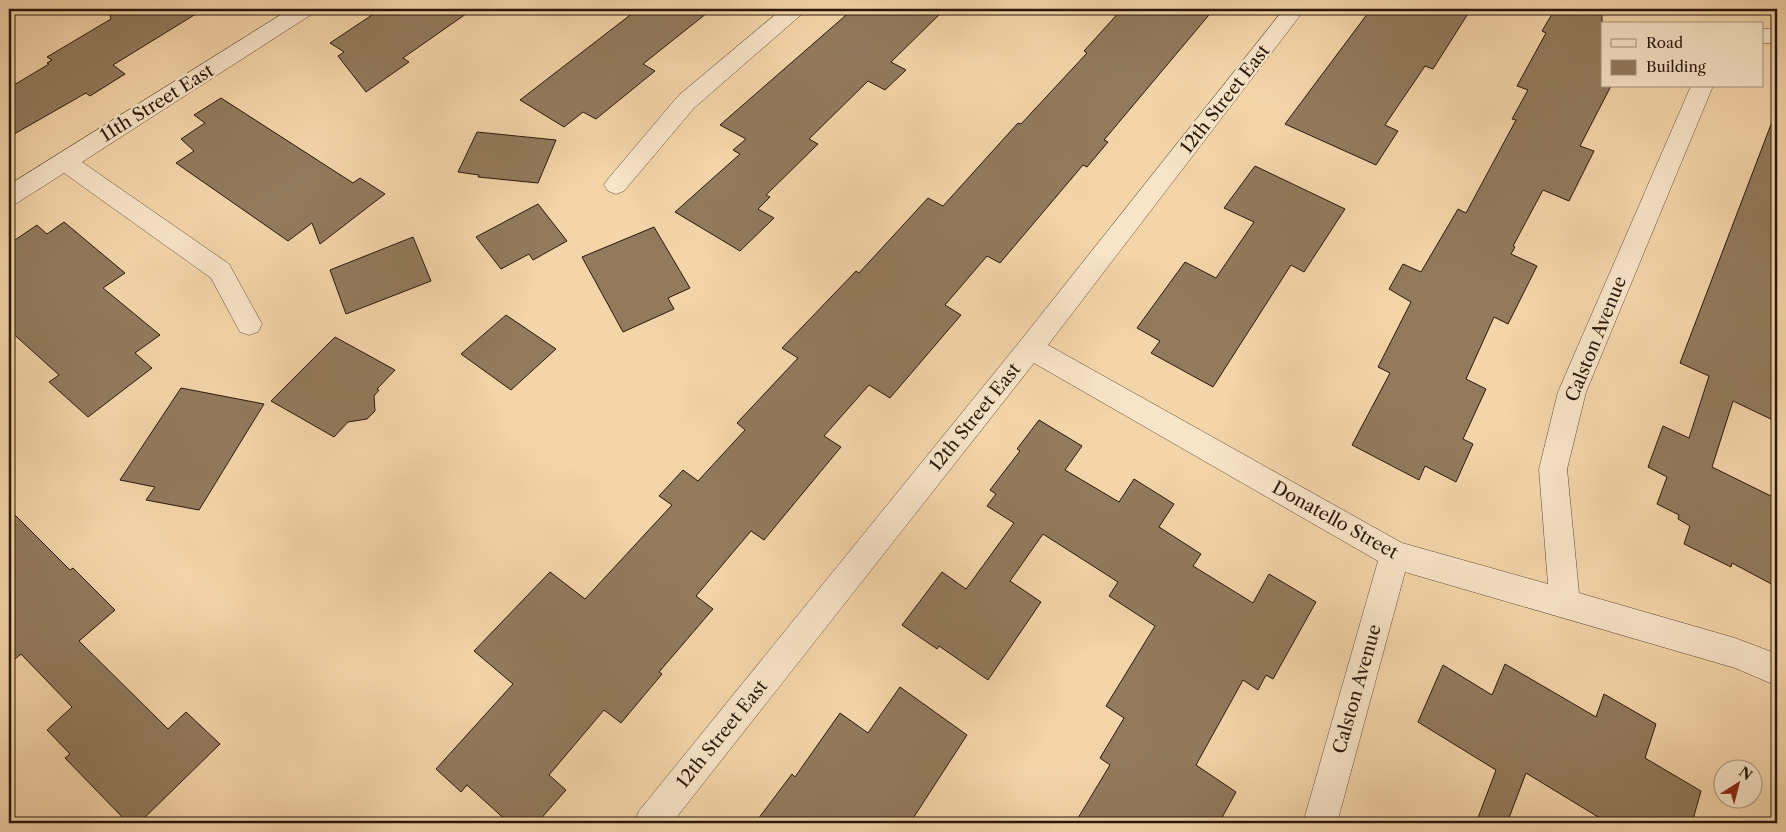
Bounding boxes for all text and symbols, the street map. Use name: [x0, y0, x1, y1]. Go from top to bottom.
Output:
legend: [1601, 22, 1764, 88]
text: Road: [1646, 33, 1683, 52]
street label: 12th Street East: [1176, 40, 1275, 158]
text: Building: [1646, 57, 1706, 76]
street label: 11th Street East: [96, 59, 218, 147]
street label: Calston Avenue: [1561, 273, 1631, 405]
street label: 12th Street East: [925, 358, 1026, 475]
street label: Donatello Street: [1268, 476, 1402, 564]
street label: Calston Avenue: [1328, 622, 1386, 756]
street label: 12th Street East: [672, 675, 773, 792]
north arrow: [1714, 760, 1764, 810]
text: N: [1735, 763, 1756, 784]

